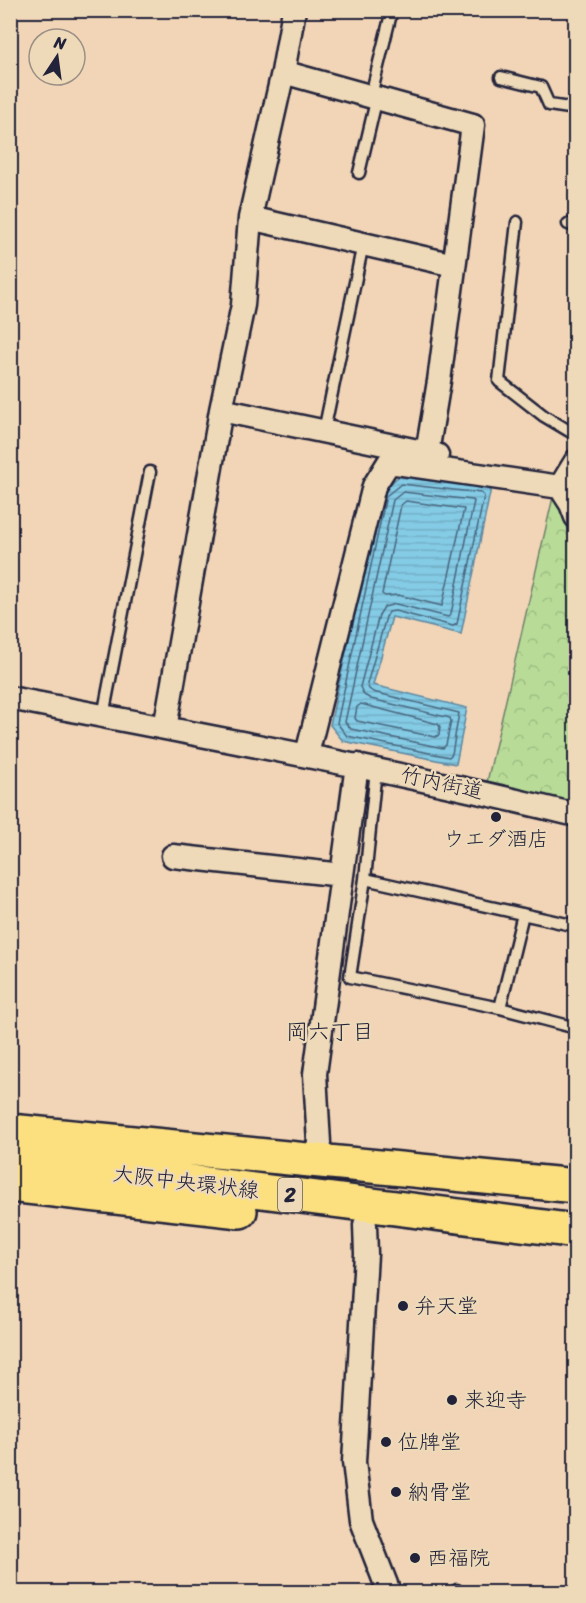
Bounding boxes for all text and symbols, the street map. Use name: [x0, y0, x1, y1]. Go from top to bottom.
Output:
north arrow: [27, 27, 87, 87]
text: N: [51, 27, 70, 58]
street label: 竹内街道: [397, 756, 487, 810]
marker: ウエダ酒店: [489, 810, 503, 824]
place label: ウエダ酒店: [444, 820, 549, 858]
district label: 岡六丁目: [286, 1012, 374, 1051]
street label: 大阪中央環状線: [111, 1154, 261, 1210]
road number: 2: [278, 1178, 302, 1212]
place label: 弁天堂: [415, 1287, 478, 1325]
marker: 弁天堂: [396, 1299, 410, 1313]
place label: 来迎寺: [464, 1381, 527, 1419]
marker: 来迎寺: [445, 1393, 459, 1407]
place label: 位牌堂: [398, 1423, 461, 1461]
marker: 位牌堂: [379, 1435, 393, 1449]
place label: 納骨堂: [408, 1473, 471, 1511]
marker: 納骨堂: [389, 1485, 403, 1499]
place label: 西福院: [427, 1539, 490, 1577]
marker: 西福院: [408, 1551, 422, 1565]

